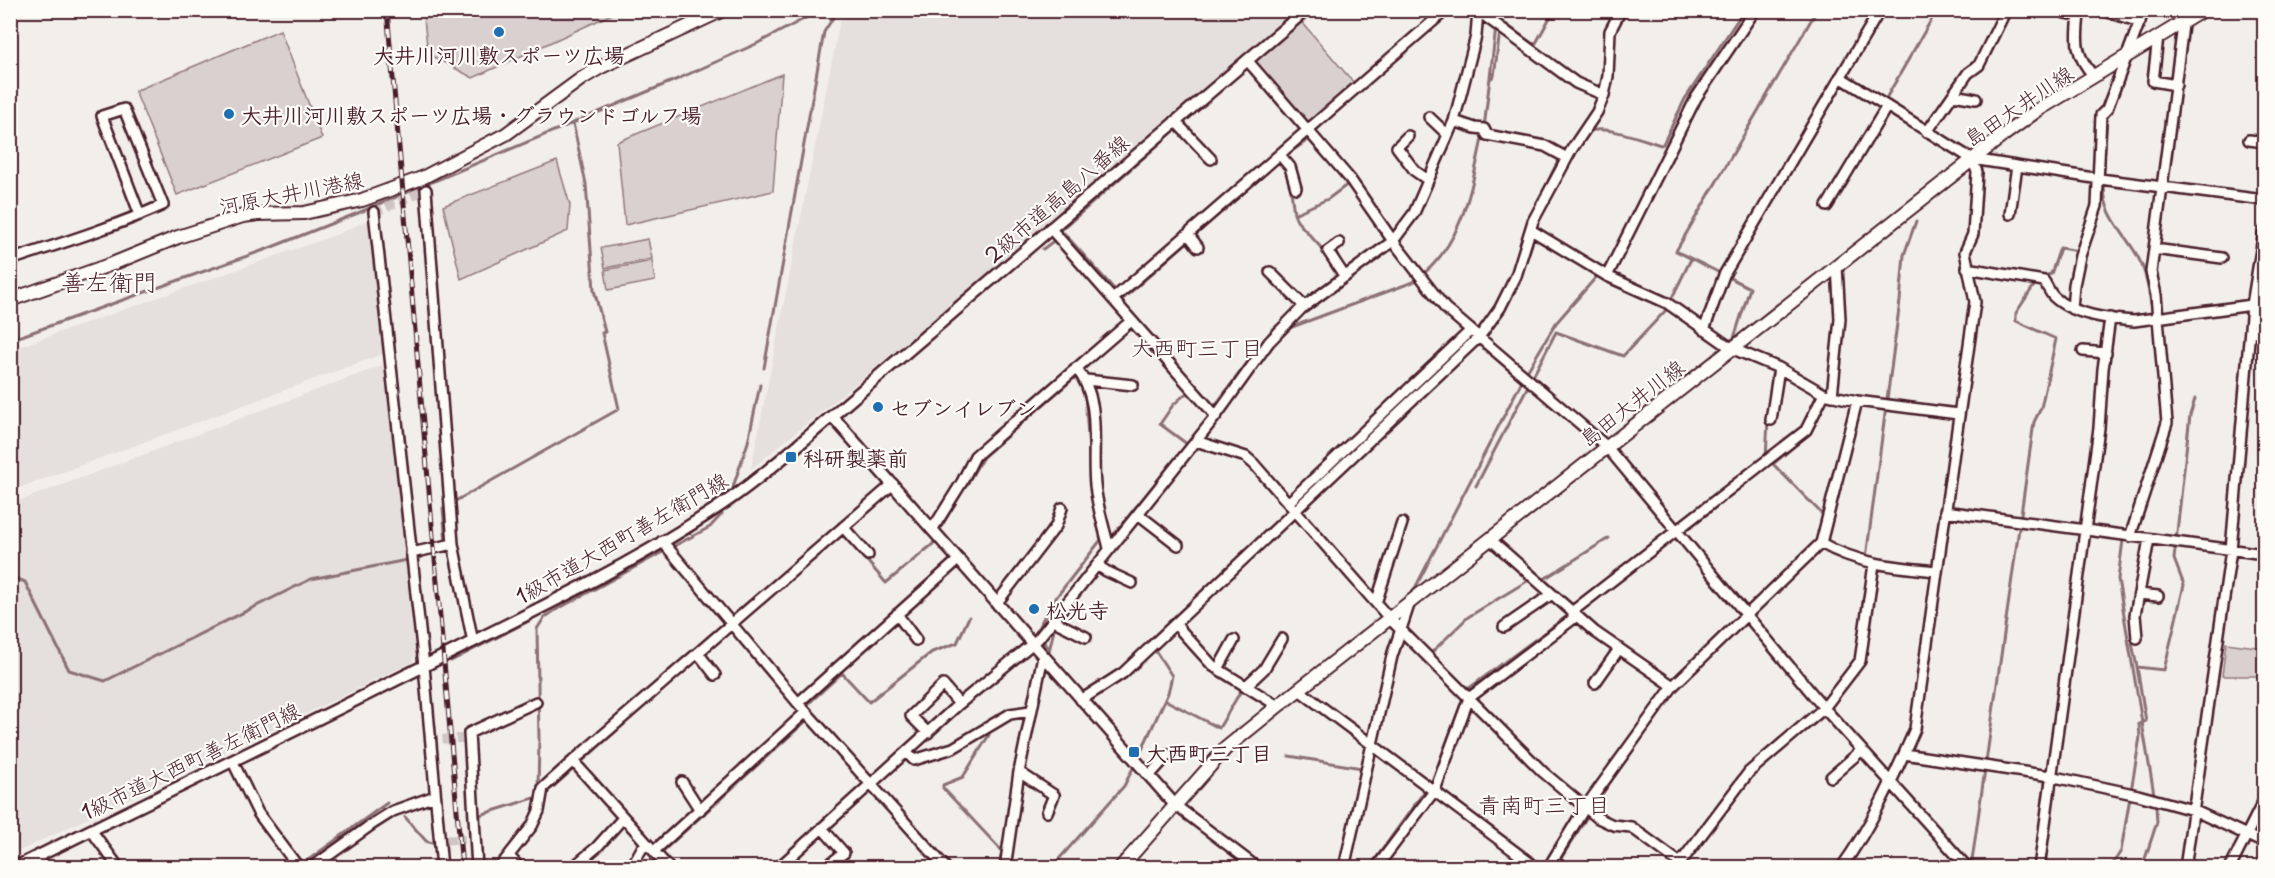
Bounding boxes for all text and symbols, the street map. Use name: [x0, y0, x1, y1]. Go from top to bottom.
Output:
marker: 大井川河川敷スポーツ広場: [492, 25, 506, 39]
place label: 大井川河川敷スポーツ広場: [373, 38, 625, 70]
street label: 島田大井川線: [1957, 57, 2079, 153]
place label: 大井川河川敷スポーツ広場・グラウンドゴルフ場: [241, 98, 702, 130]
marker: 大井川河川敷スポーツ広場・グラウンドゴルフ場: [222, 107, 236, 121]
street label: 2級市道高島八番線: [976, 126, 1136, 270]
street label: 河原大井川港線: [216, 162, 366, 222]
district label: 善左衛門: [61, 263, 157, 299]
district label: 大西町三丁目: [1131, 330, 1263, 363]
street label: 島田大井川線: [1572, 351, 1690, 453]
place label: セブンイレブン: [890, 391, 1037, 423]
marker: セブンイレブン: [871, 400, 885, 414]
place label: 科研製薬前: [803, 441, 908, 473]
marker: 科研製薬前: [784, 450, 798, 464]
street label: 1級市道大西町善左衛門線: [509, 463, 733, 611]
place label: 松光寺: [1046, 593, 1109, 625]
marker: 松光寺: [1027, 602, 1041, 616]
street label: 1級市道大西町善左衛門線: [75, 693, 305, 827]
place label: 大西町三丁目: [1146, 736, 1272, 768]
marker: 大西町三丁目: [1127, 745, 1141, 759]
district label: 青南町三丁目: [1478, 787, 1610, 820]

